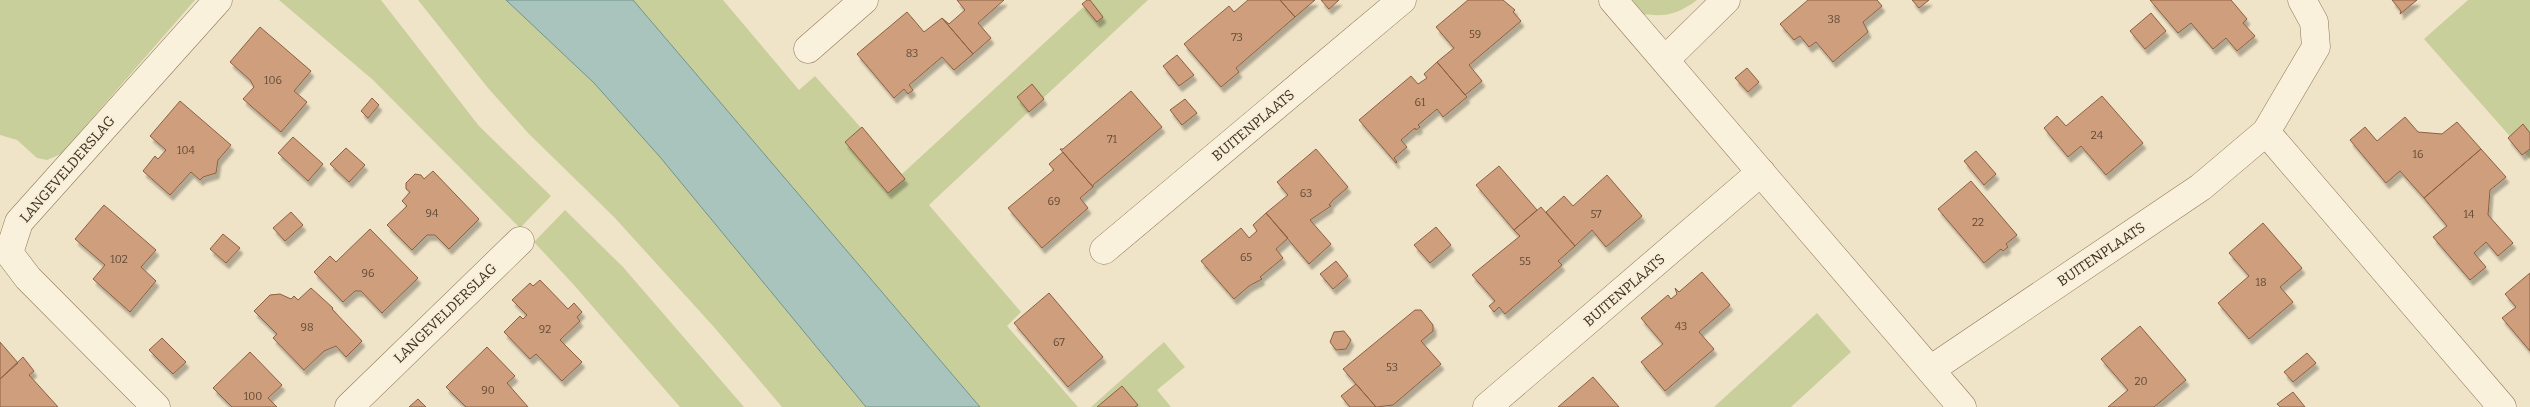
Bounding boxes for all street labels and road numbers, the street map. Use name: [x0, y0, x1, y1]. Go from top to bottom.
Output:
street label: BUITENPLAATS: [1209, 86, 1298, 165]
street label: LANGEVELDERSLAG: [16, 112, 118, 226]
street label: BUITENPLAATS: [2054, 219, 2148, 290]
street label: BUITENPLAATS: [1580, 250, 1668, 330]
street label: LANGEVELDERSLAG: [391, 260, 500, 367]

